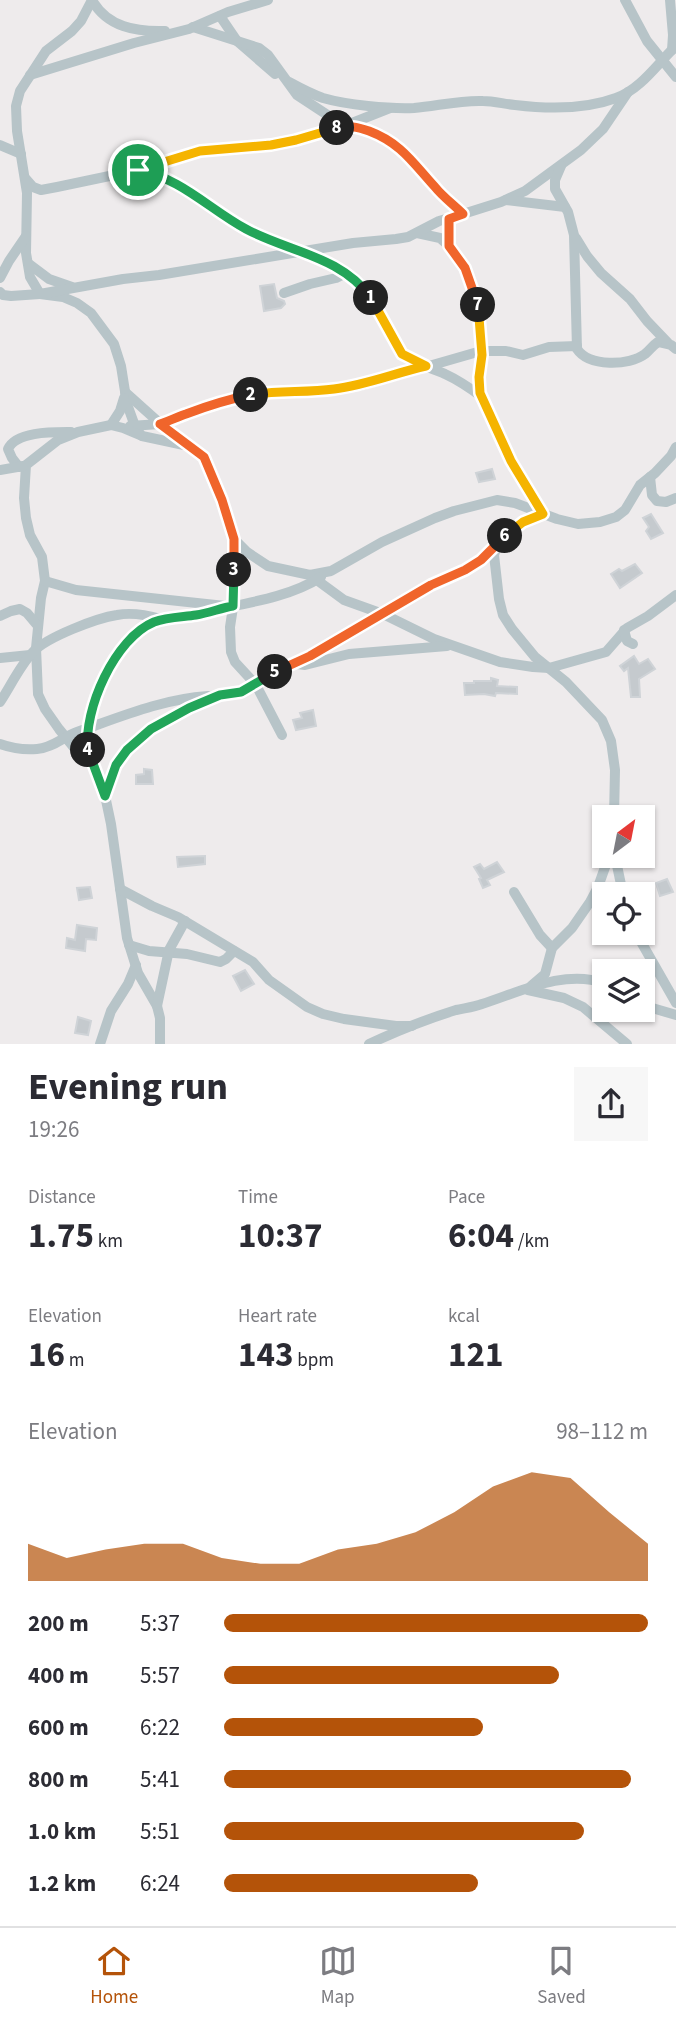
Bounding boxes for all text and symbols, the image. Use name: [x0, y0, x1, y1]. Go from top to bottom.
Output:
pin: 8: [320, 110, 354, 146]
text: 8: [331, 114, 342, 141]
pin: [108, 140, 168, 200]
icon: arrive: [119, 151, 157, 189]
pin: 1: [354, 280, 388, 316]
text: 1: [365, 284, 376, 311]
pin: 7: [461, 288, 496, 322]
text: 7: [472, 291, 483, 318]
pin: 2: [233, 378, 268, 412]
text: 2: [245, 381, 256, 408]
pin: 6: [488, 518, 522, 554]
text: 6: [499, 522, 510, 549]
pin: 3: [216, 552, 252, 588]
text: 3: [228, 556, 239, 583]
pin: 5: [258, 654, 292, 690]
text: 5: [269, 658, 280, 685]
pin: 4: [70, 732, 106, 768]
text: 4: [82, 736, 93, 763]
north arrow: [592, 805, 654, 868]
map controls: [592, 805, 655, 1022]
button: locate: [592, 882, 655, 945]
button: layers: [592, 959, 655, 1022]
text: Evening run: [28, 1060, 228, 1114]
button: share: [574, 1067, 648, 1141]
text: 19:26: [28, 1113, 79, 1146]
text: Distance: [28, 1184, 96, 1211]
text: Time: [238, 1184, 278, 1211]
text: Pace: [448, 1184, 485, 1211]
text: 1.75: [28, 1211, 94, 1261]
text: 10:37: [238, 1211, 322, 1261]
text: 6:04: [448, 1211, 514, 1261]
text: km: [94, 1228, 123, 1255]
text: /km: [514, 1228, 550, 1255]
text: Elevation: [28, 1303, 102, 1330]
text: Heart rate: [238, 1303, 317, 1330]
text: kcal: [448, 1303, 480, 1330]
text: 16: [28, 1330, 65, 1380]
text: 143: [238, 1330, 293, 1380]
text: 121: [448, 1330, 503, 1380]
text: m: [65, 1347, 85, 1374]
text: bpm: [293, 1347, 334, 1374]
text: Elevation: [28, 1415, 118, 1448]
text: 98–112 m: [556, 1415, 648, 1448]
text: 200 m: [28, 1607, 89, 1640]
text: 5:37: [140, 1607, 180, 1640]
text: 400 m: [28, 1659, 89, 1692]
text: 5:57: [140, 1659, 180, 1692]
text: 600 m: [28, 1711, 89, 1744]
text: 6:22: [140, 1711, 180, 1744]
text: 800 m: [28, 1763, 89, 1796]
text: 5:41: [140, 1763, 180, 1796]
text: 1.0 km: [28, 1815, 96, 1848]
text: 5:51: [140, 1815, 180, 1848]
text: 1.2 km: [28, 1867, 96, 1900]
text: 6:24: [140, 1867, 180, 1900]
tab: Home: [90, 1942, 138, 2011]
tab: Map: [319, 1942, 357, 2011]
tab: Saved: [537, 1942, 586, 2011]

